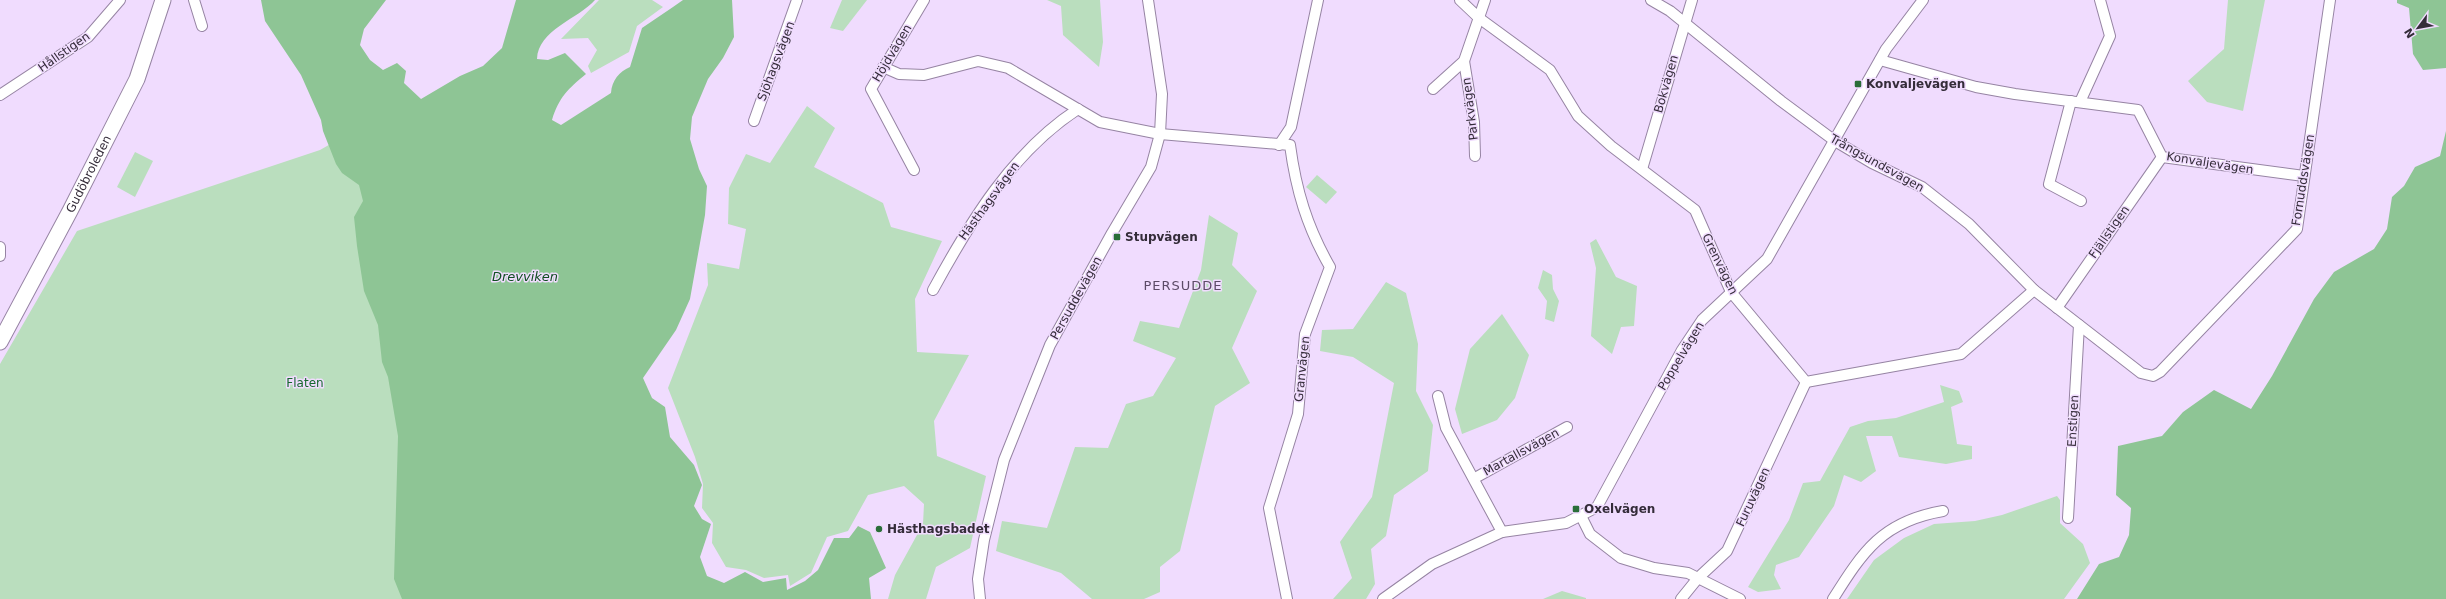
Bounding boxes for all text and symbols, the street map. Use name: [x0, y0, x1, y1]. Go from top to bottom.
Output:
north arrow: [2398, 8, 2438, 48]
street label: Sjöhagsvägen: [754, 19, 798, 103]
street label: Höjdvägen: [869, 22, 915, 84]
text: N: [2402, 26, 2418, 40]
street label: Hållstigen: [35, 29, 93, 75]
street label: Bokvägen: [1651, 53, 1681, 115]
street label: Parkvägen: [1459, 77, 1481, 141]
place label: Konvaljevägen: [1866, 77, 1965, 91]
marker: Konvaljevägen: [1853, 79, 1863, 89]
street label: Trångsundsvägen: [1827, 131, 1927, 195]
street label: Gudöbroleden: [63, 133, 114, 215]
street label: Fornuddsvägen: [2289, 133, 2317, 227]
street label: Konvaljevägen: [2166, 149, 2254, 177]
street label: Hästhagsvägen: [956, 159, 1022, 243]
street label: Fjällstigen: [2086, 203, 2132, 261]
place label: Stupvägen: [1125, 230, 1198, 244]
street label: Grenvägen: [1699, 231, 1741, 297]
marker: Stupvägen: [1112, 232, 1122, 242]
street label: Persuddevägen: [1047, 254, 1105, 342]
water label: Drevviken: [492, 269, 558, 284]
district label: PERSUDDE: [1143, 278, 1223, 293]
street label: Poppelvägen: [1655, 319, 1707, 393]
street label: Granvägen: [1292, 335, 1312, 403]
park label: Flaten: [286, 376, 324, 390]
street label: Enstigen: [2065, 395, 2081, 447]
street label: Martallsvägen: [1481, 425, 1561, 479]
street label: Furuvägen: [1733, 465, 1773, 529]
place label: Oxelvägen: [1584, 502, 1655, 516]
marker: Oxelvägen: [1571, 504, 1581, 514]
place label: Hästhagsbadet: [887, 522, 990, 536]
marker: Hästhagsbadet: [874, 524, 884, 534]

